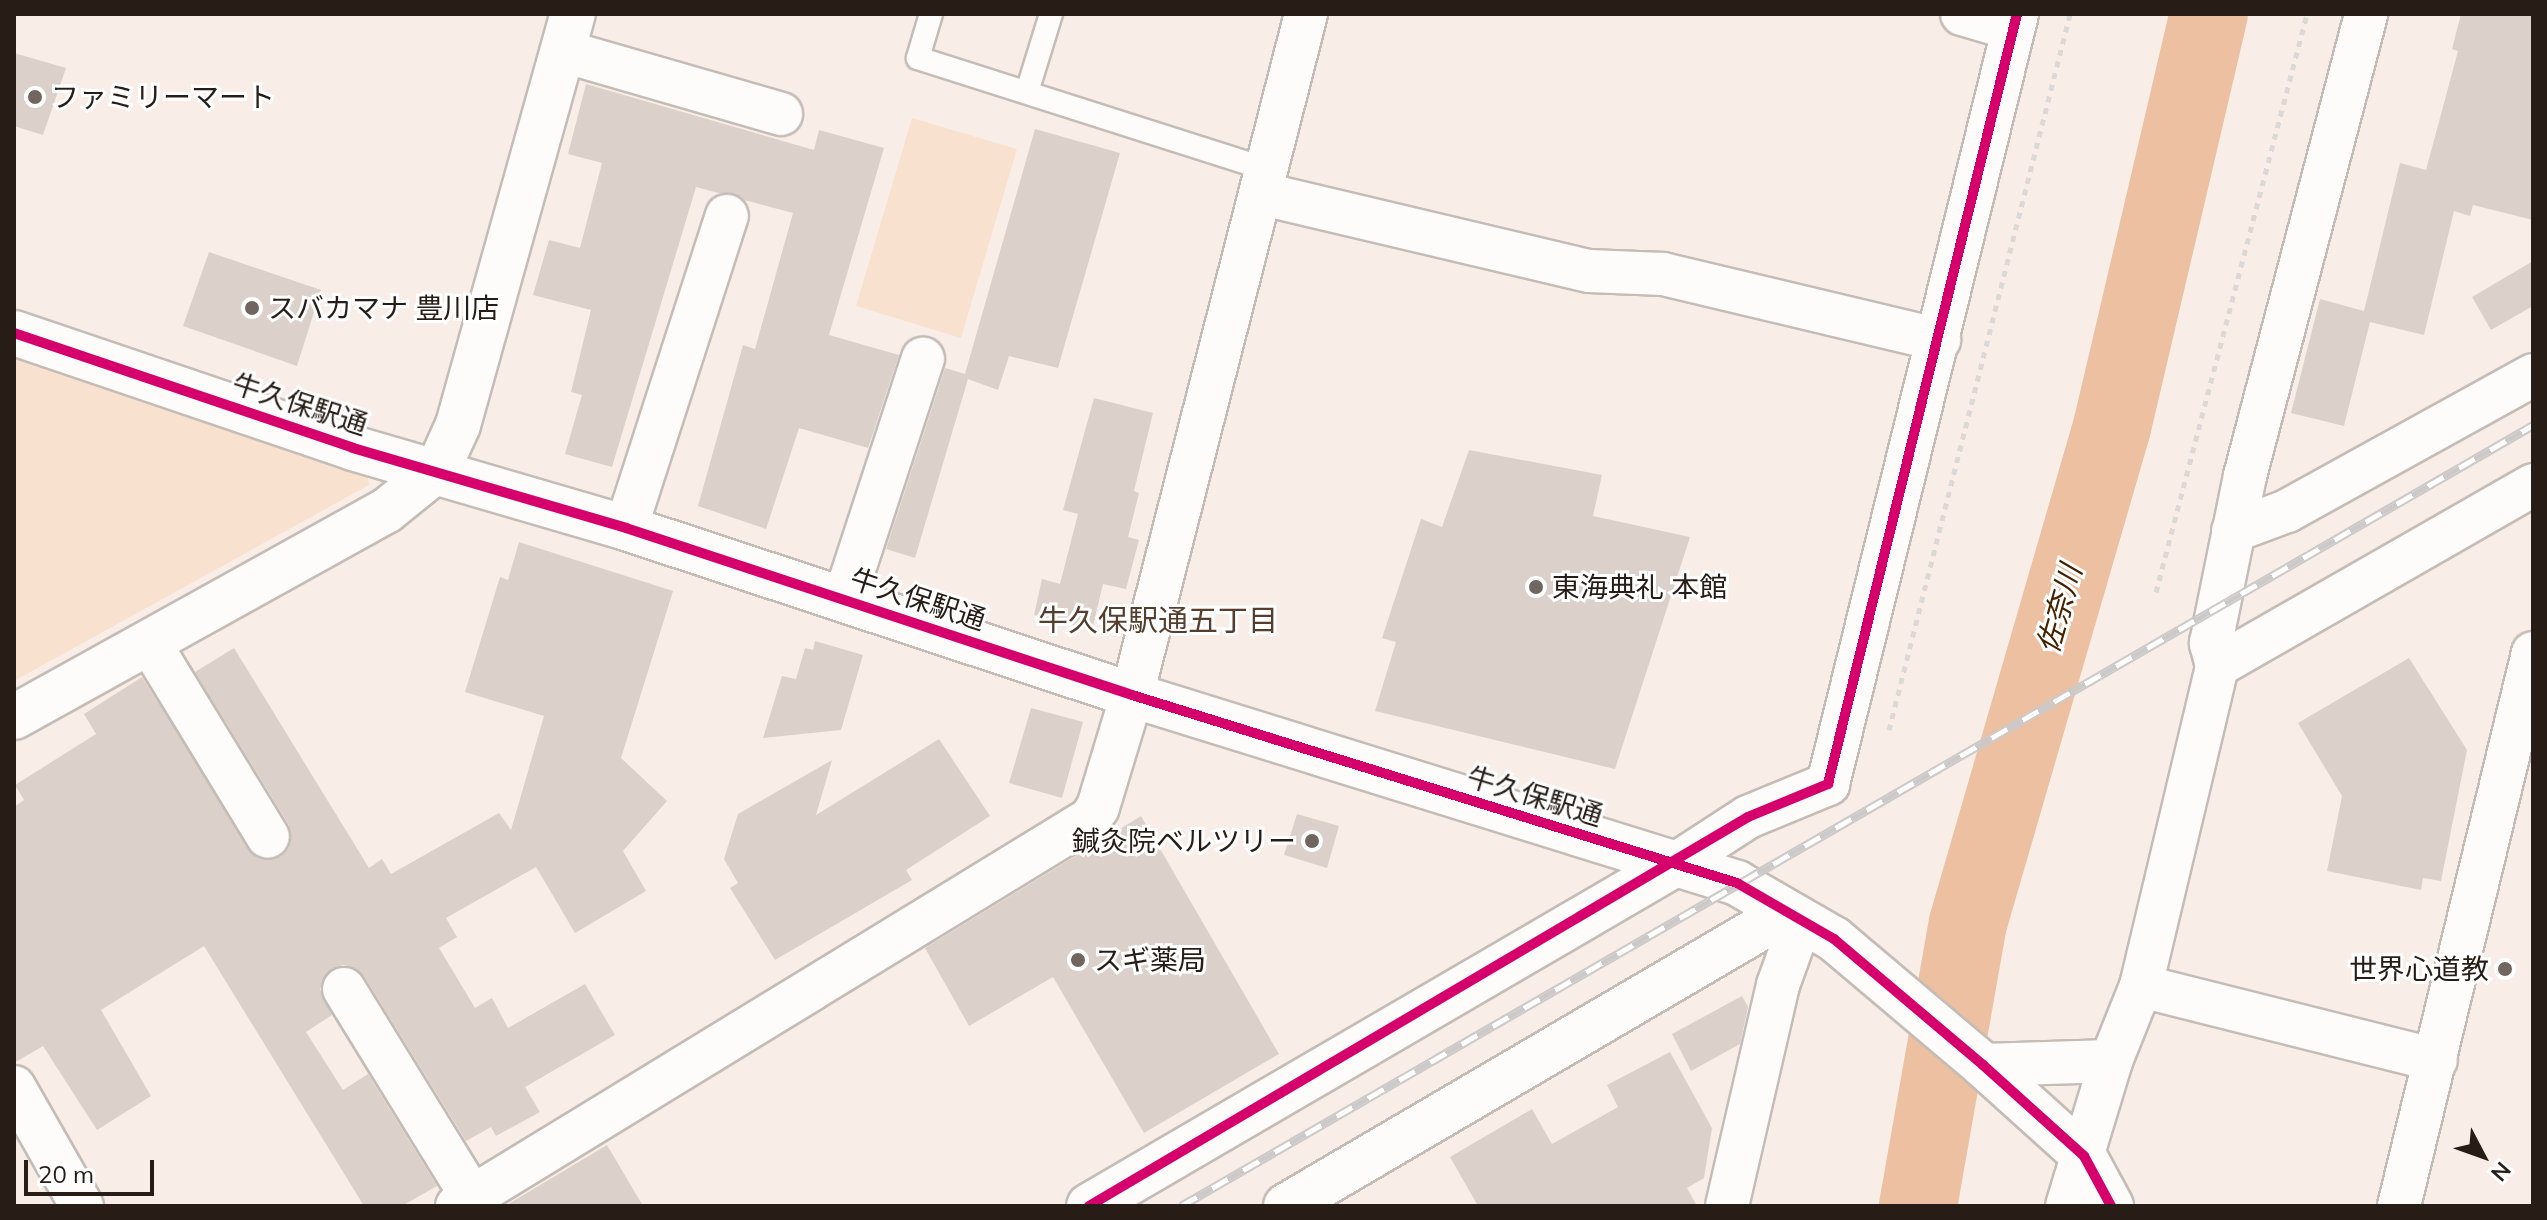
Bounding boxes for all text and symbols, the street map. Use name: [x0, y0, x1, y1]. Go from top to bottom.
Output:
place label: ファミリーマート: [51, 80, 275, 114]
marker: ファミリーマート: [26, 88, 44, 106]
place label: スバカマナ 豊川店: [268, 291, 499, 325]
marker: スバカマナ 豊川店: [243, 299, 261, 317]
street label: 牛久保駅通: [228, 366, 372, 442]
street label: 牛久保駅通: [846, 561, 990, 637]
water label: 佐奈川: [2029, 561, 2089, 657]
place label: 東海典礼 本館: [1552, 570, 1727, 604]
marker: 東海典礼 本館: [1527, 578, 1545, 596]
district label: 牛久保駅通五丁目: [1038, 602, 1278, 638]
street label: 牛久保駅通: [1463, 759, 1607, 833]
place label: 鍼灸院ベルツリー: [1072, 824, 1296, 858]
marker: 鍼灸院ベルツリー: [1303, 832, 1321, 850]
place label: スギ薬局: [1094, 943, 1206, 977]
marker: スギ薬局: [1069, 951, 1087, 969]
place label: 世界心道教: [2349, 952, 2489, 986]
marker: 世界心道教: [2496, 960, 2514, 978]
north arrow: [2443, 1116, 2523, 1196]
scale bar: [28, 1144, 158, 1194]
text: N: [2485, 1156, 2517, 1187]
text: 20 m: [38, 1159, 94, 1189]

